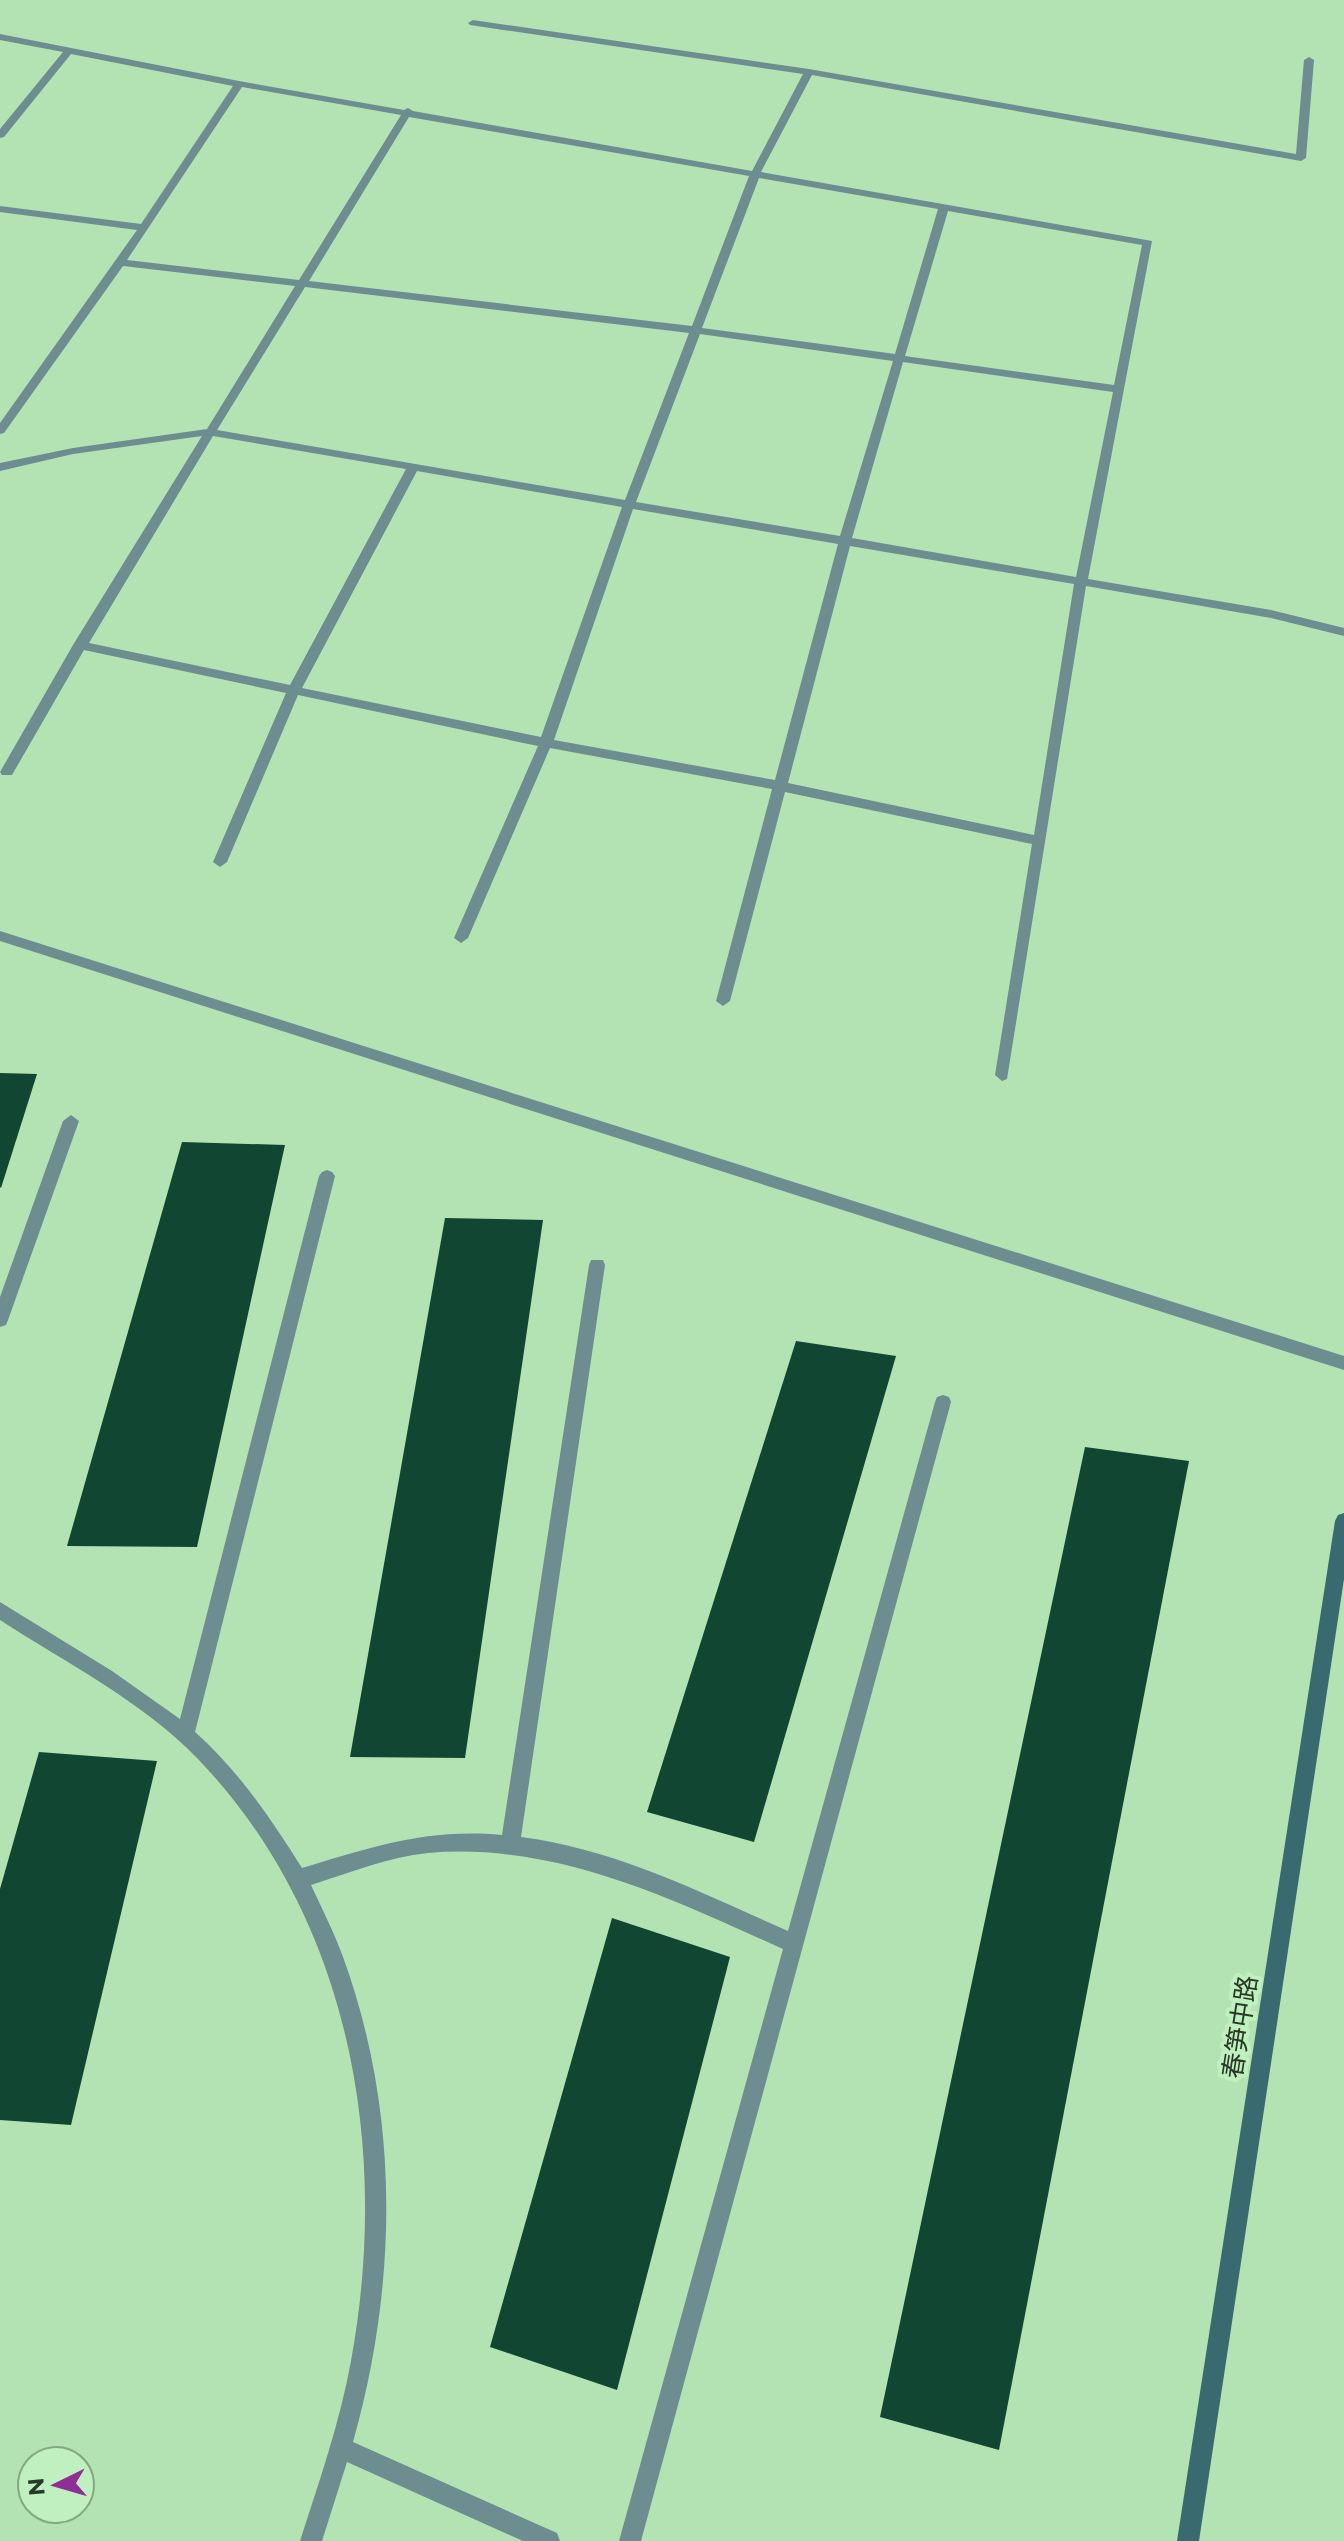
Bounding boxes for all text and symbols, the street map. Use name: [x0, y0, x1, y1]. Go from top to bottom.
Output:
street label: 春笋中路: [1216, 1973, 1264, 2081]
north arrow: [16, 2445, 96, 2525]
text: N: [22, 2477, 51, 2497]

